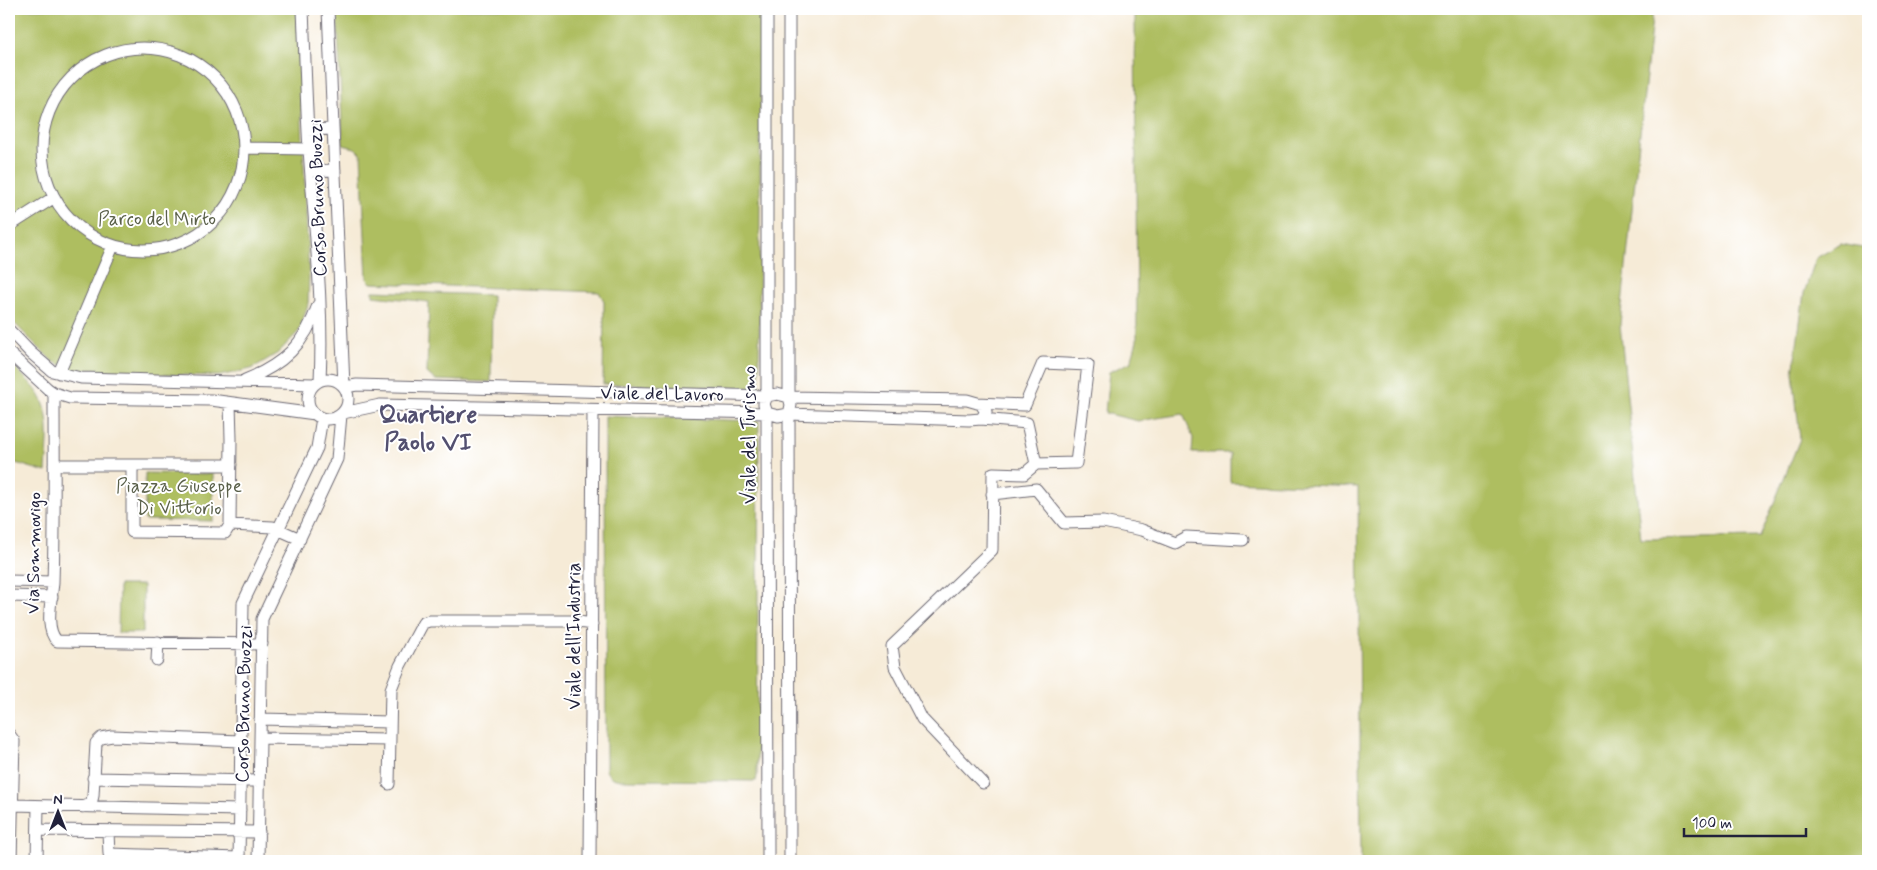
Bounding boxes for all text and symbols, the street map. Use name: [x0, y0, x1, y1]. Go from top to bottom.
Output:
street label: Corso Bruno Buozzi: [303, 119, 333, 277]
park label: Parco del Mirto: [98, 207, 216, 232]
street label: Viale del Turismo: [737, 366, 762, 504]
street label: Viale del Lavoro: [600, 380, 724, 408]
district label: Quartiere Paolo VI: [379, 400, 477, 459]
park label: Piazza Giuseppe Di Vittorio: [116, 474, 242, 521]
street label: Via Sommovigo: [20, 492, 49, 614]
street label: Viale dell'Industria: [562, 562, 587, 710]
street label: Corso Bruno Buozzi: [230, 625, 258, 783]
north arrow: [32, 788, 82, 838]
text: N: [53, 791, 63, 809]
scale bar: [1684, 805, 1807, 837]
text: 100 m: [1692, 814, 1732, 834]

